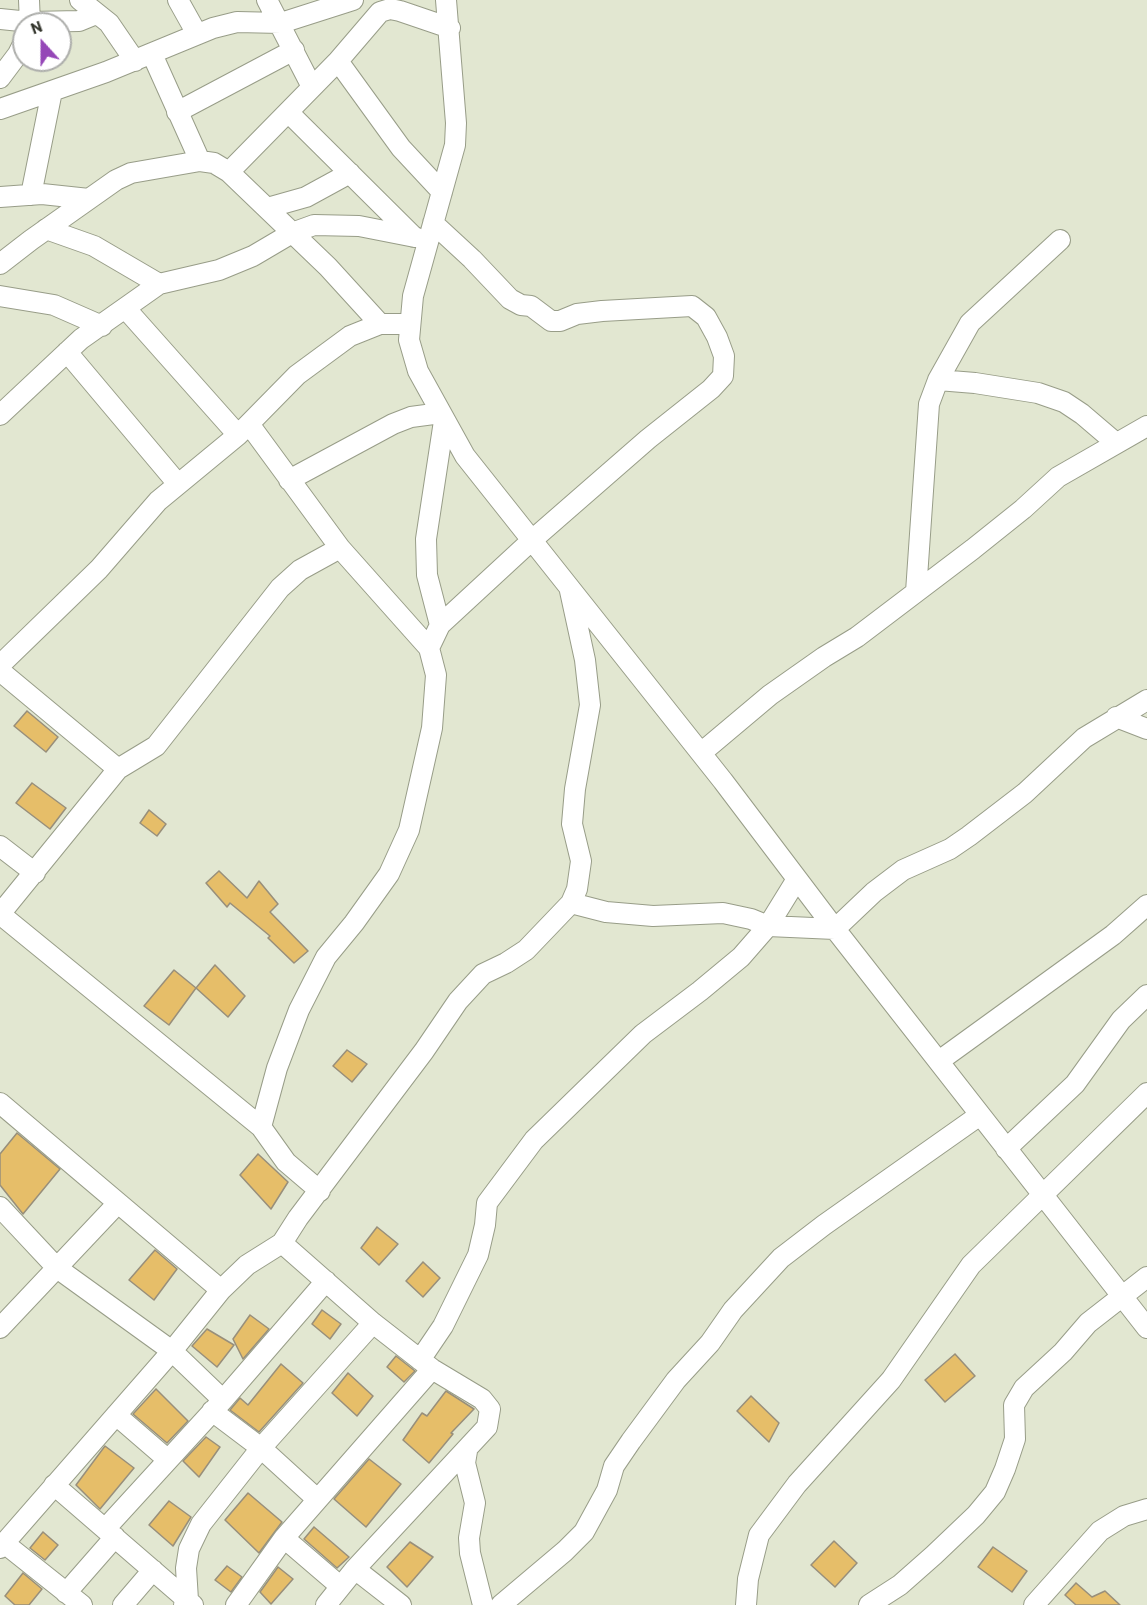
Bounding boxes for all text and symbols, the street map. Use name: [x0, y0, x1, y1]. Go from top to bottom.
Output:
north arrow: [12, 12, 72, 72]
text: N: [28, 16, 44, 37]

